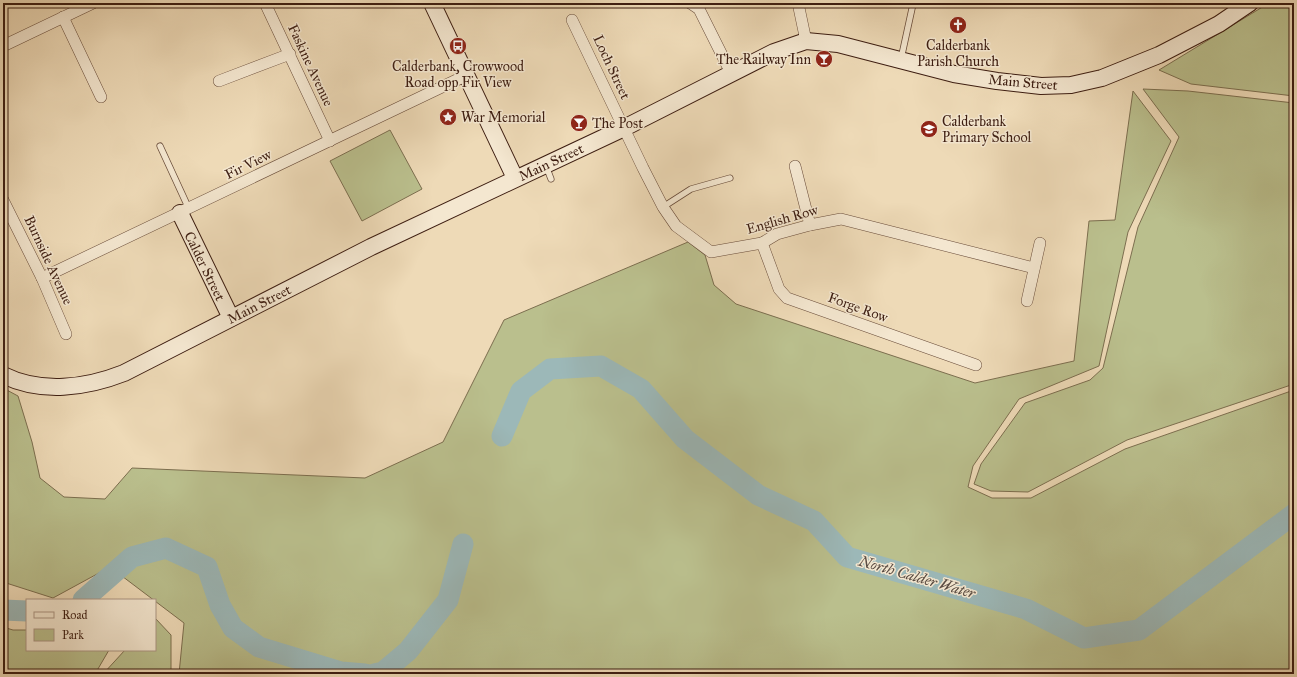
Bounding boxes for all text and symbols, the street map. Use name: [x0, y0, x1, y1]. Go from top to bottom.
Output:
church icon: Calderbank Parish Church: [948, 15, 968, 35]
street label: Faskine Avenue: [284, 21, 337, 109]
street label: Loch Street: [589, 32, 634, 102]
bus stop icon: Calderbank, Crowwood Road opp Fir View: [448, 36, 468, 56]
place label: Calderbank Parish Church: [917, 37, 999, 70]
bar icon: The Railway Inn: [814, 49, 834, 69]
place label: The Railway Inn: [716, 51, 811, 68]
place label: Calderbank, Crowwood Road opp Fir View: [392, 58, 524, 91]
street label: Main Street: [988, 71, 1058, 94]
place icon: War Memorial: [438, 107, 458, 127]
place label: War Memorial: [461, 109, 546, 126]
bar icon: The Post: [569, 113, 589, 133]
place label: Calderbank Primary School: [942, 113, 1031, 146]
place label: The Post: [592, 115, 643, 132]
school or university icon: Calderbank Primary School: [919, 119, 939, 139]
street label: Main Street: [516, 140, 586, 185]
street label: Fir View: [222, 146, 275, 183]
street label: English Row: [744, 201, 821, 238]
street label: Burnside Avenue: [20, 213, 77, 308]
street label: Calder Street: [180, 229, 229, 304]
street label: Main Street: [224, 281, 294, 328]
street label: Forge Row: [826, 289, 891, 326]
water label: North Calder Water: [856, 551, 978, 602]
legend: [26, 599, 156, 651]
text: Road: [62, 608, 88, 622]
text: Park: [62, 628, 84, 642]

